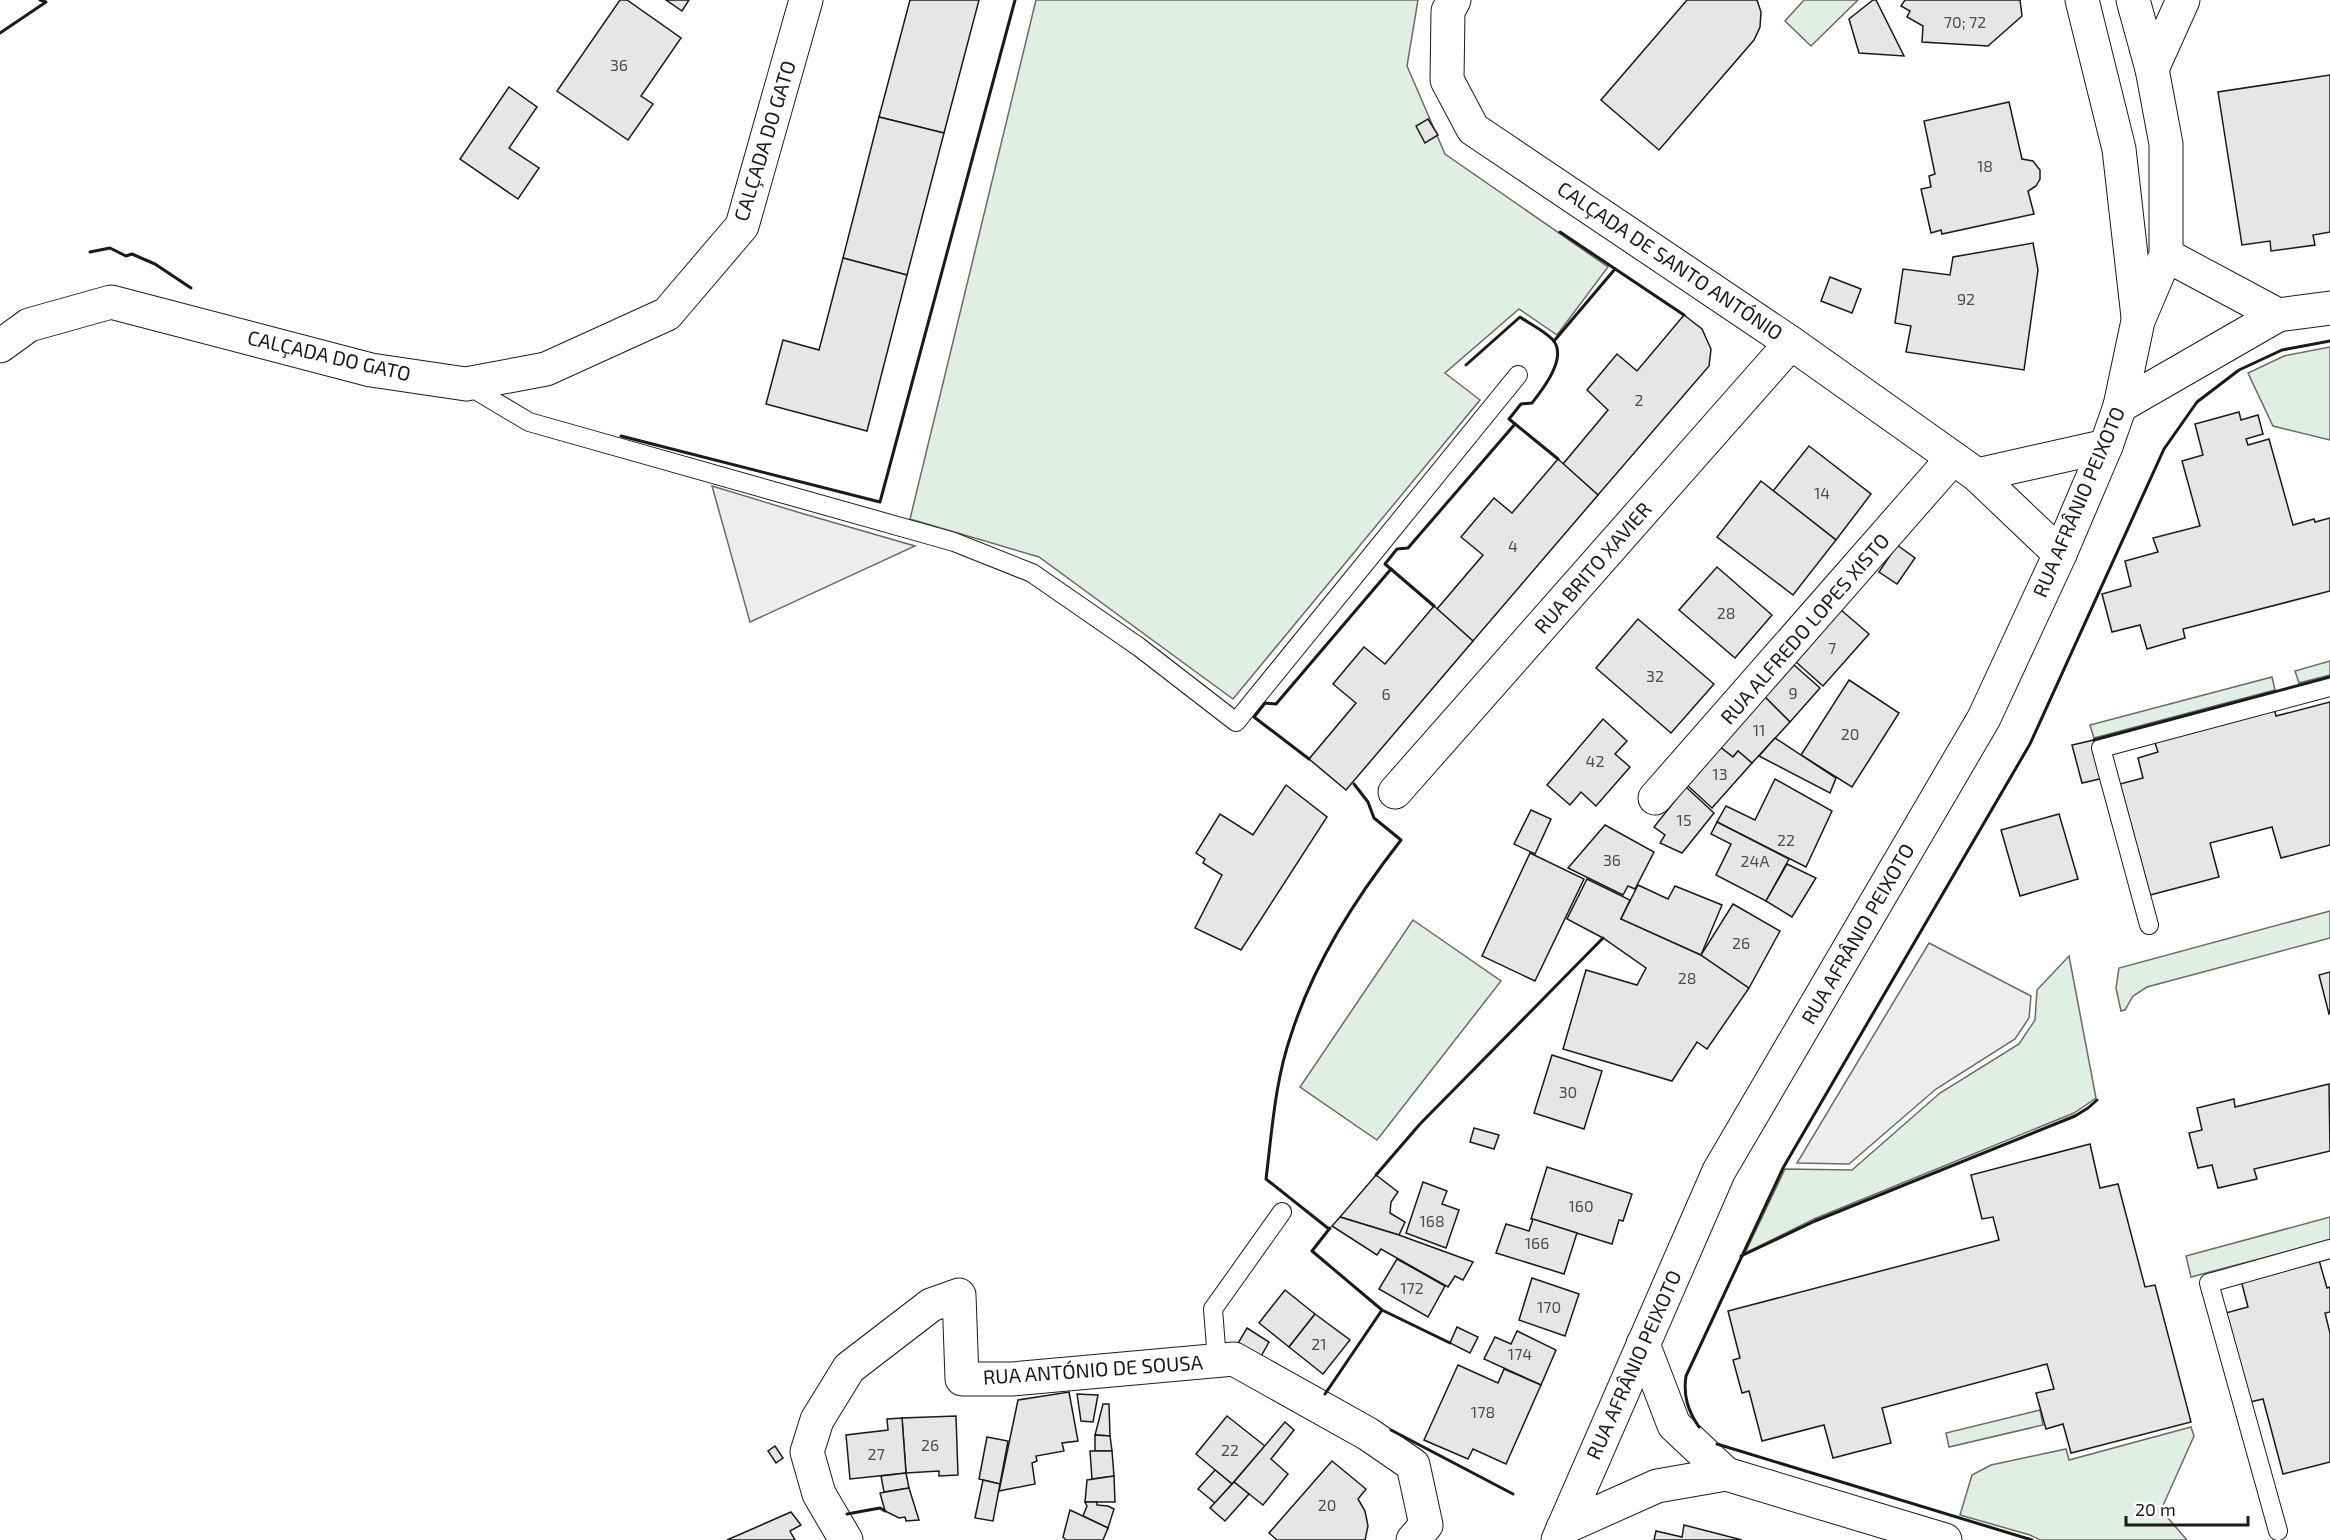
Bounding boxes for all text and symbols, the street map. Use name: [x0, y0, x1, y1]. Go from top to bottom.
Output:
house number: 70; 72: [1944, 12, 1986, 31]
house number: 36: [610, 55, 628, 74]
street label: CALÇADA DO GATO: [728, 57, 801, 224]
house number: 18: [1977, 156, 1993, 175]
street label: CALÇADA DE SANTO ANTÓNIO: [1553, 176, 1788, 345]
house number: 92: [1957, 289, 1975, 308]
street label: CALÇADA DO GATO: [245, 325, 413, 386]
house number: 2: [1635, 390, 1644, 409]
street label: RUA AFRÂNIO PEIXOTO: [2027, 403, 2129, 600]
house number: 14: [1814, 483, 1830, 502]
street label: RUA BRITO XAVIER: [1529, 497, 1656, 638]
street label: RUA ALFREDO LOPES XISTO: [1715, 528, 1894, 729]
house number: 4: [1508, 536, 1518, 555]
house number: 28: [1717, 603, 1735, 622]
house number: 7: [1828, 638, 1836, 657]
house number: 32: [1646, 666, 1664, 685]
house number: 9: [1788, 683, 1798, 702]
house number: 6: [1381, 684, 1391, 703]
house number: 11: [1753, 720, 1765, 739]
house number: 20: [1841, 724, 1859, 743]
house number: 42: [1586, 751, 1604, 770]
house number: 13: [1712, 764, 1728, 783]
house number: 15: [1677, 810, 1691, 829]
house number: 22: [1777, 830, 1795, 849]
street label: RUA AFRÂNIO PEIXOTO: [1796, 839, 1919, 1028]
house number: 36: [1603, 850, 1621, 869]
house number: 24A: [1741, 851, 1769, 870]
house number: 26: [1732, 933, 1750, 952]
house number: 28: [1678, 968, 1696, 987]
house number: 30: [1559, 1082, 1577, 1101]
house number: 160: [1568, 1196, 1594, 1215]
house number: 168: [1419, 1211, 1445, 1230]
house number: 166: [1525, 1233, 1549, 1252]
street label: RUA AFRÂNIO PEIXOTO: [1581, 1266, 1686, 1463]
house number: 172: [1400, 1278, 1424, 1297]
house number: 170: [1537, 1297, 1561, 1316]
house number: 21: [1311, 1334, 1327, 1353]
house number: 174: [1508, 1344, 1532, 1363]
street label: RUA ANTÓNIO DE SOUSA: [982, 1349, 1204, 1389]
house number: 178: [1471, 1402, 1495, 1421]
house number: 26: [921, 1435, 939, 1454]
house number: 22: [1221, 1440, 1239, 1459]
house number: 27: [867, 1444, 885, 1463]
scale bar: [2126, 1489, 2248, 1527]
house number: 20: [1318, 1495, 1336, 1514]
text: 20 m: [2135, 1498, 2176, 1520]

